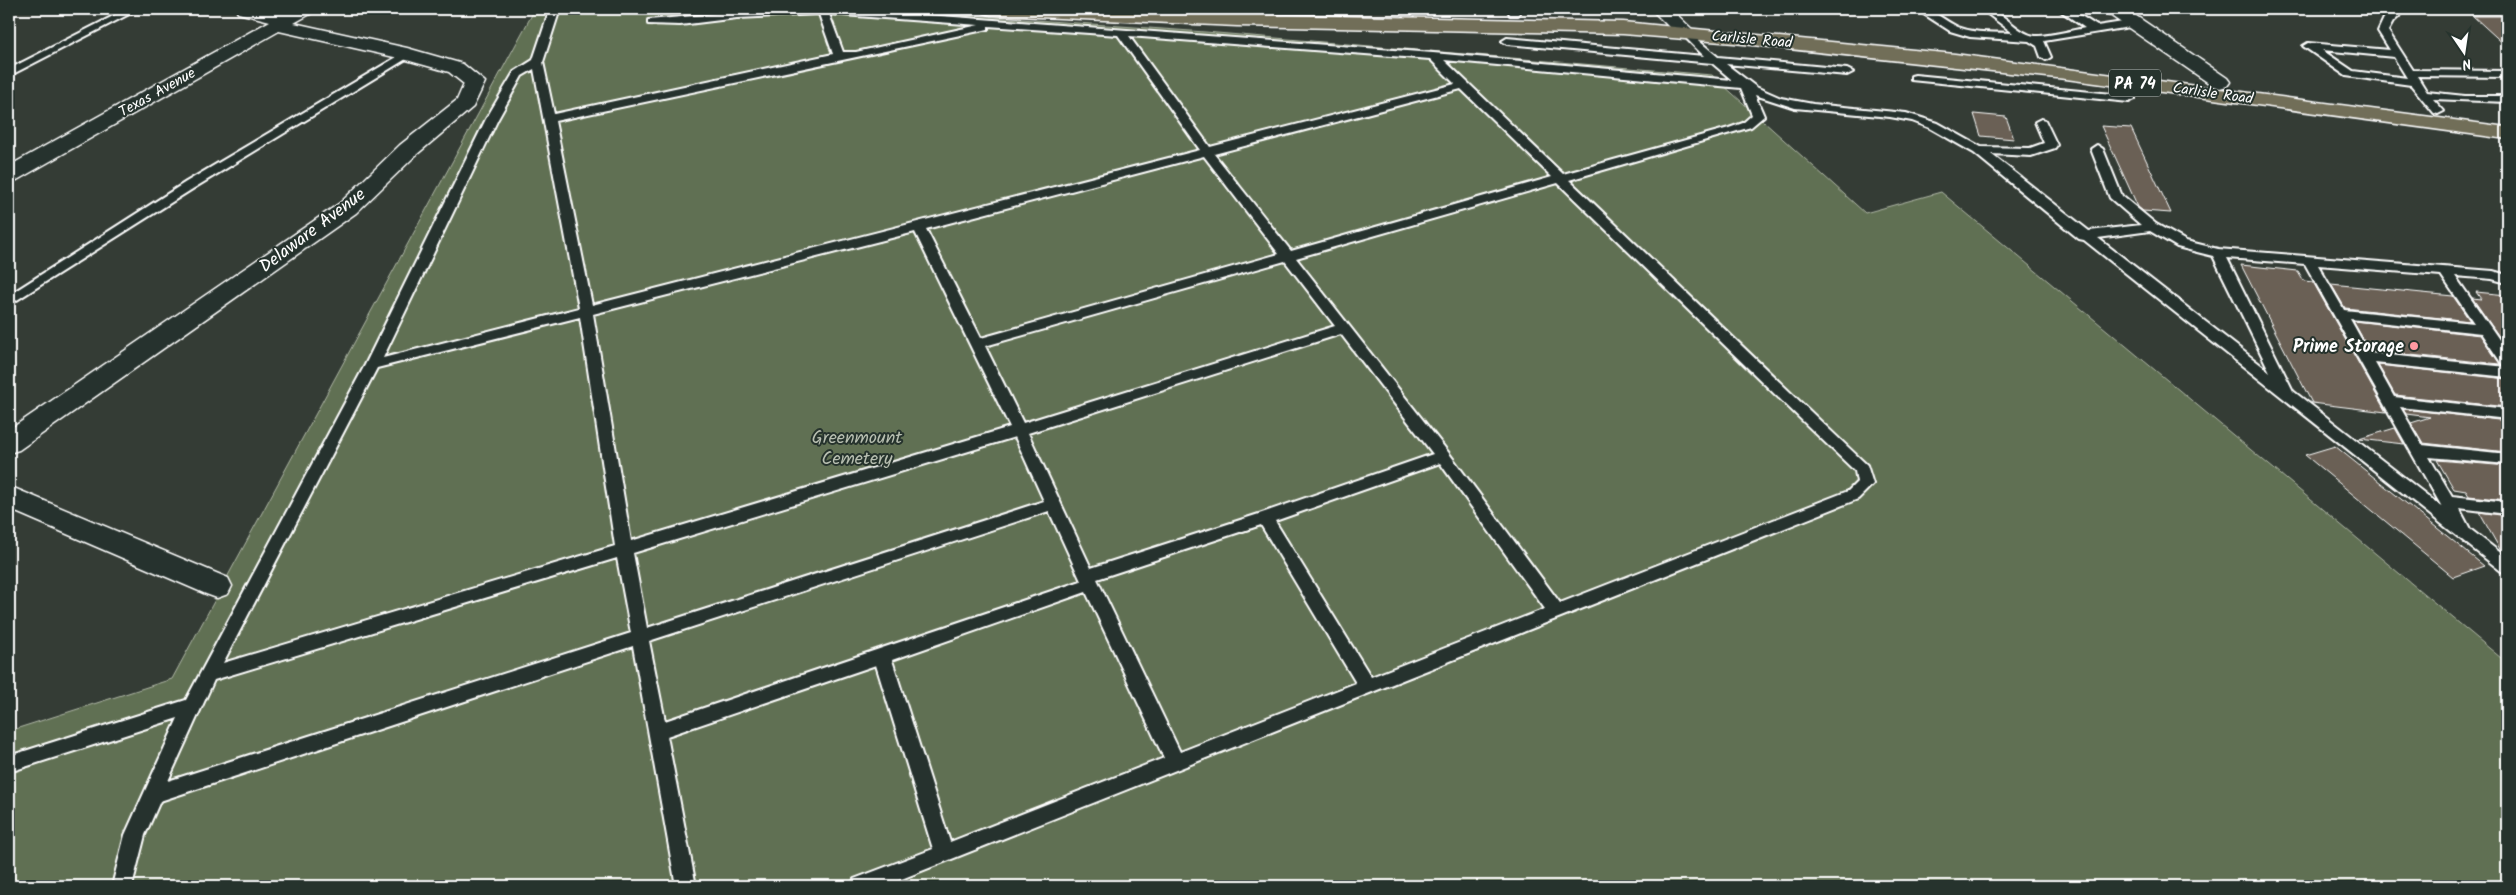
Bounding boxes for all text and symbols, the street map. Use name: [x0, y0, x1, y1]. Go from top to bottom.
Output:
street label: Carlisle Road: [1710, 25, 1794, 56]
north arrow: [2438, 28, 2488, 78]
text: N: [2460, 52, 2473, 75]
street label: Texas Avenue: [115, 62, 201, 124]
road number: PA 74: [2109, 70, 2161, 96]
street label: Carlisle Road: [2171, 76, 2255, 112]
street label: Delaware Avenue: [253, 181, 372, 281]
place label: Prime Storage: [2293, 333, 2404, 362]
marker: Prime Storage: [2408, 340, 2420, 352]
park label: Greenmount Cemetery: [812, 424, 903, 474]

